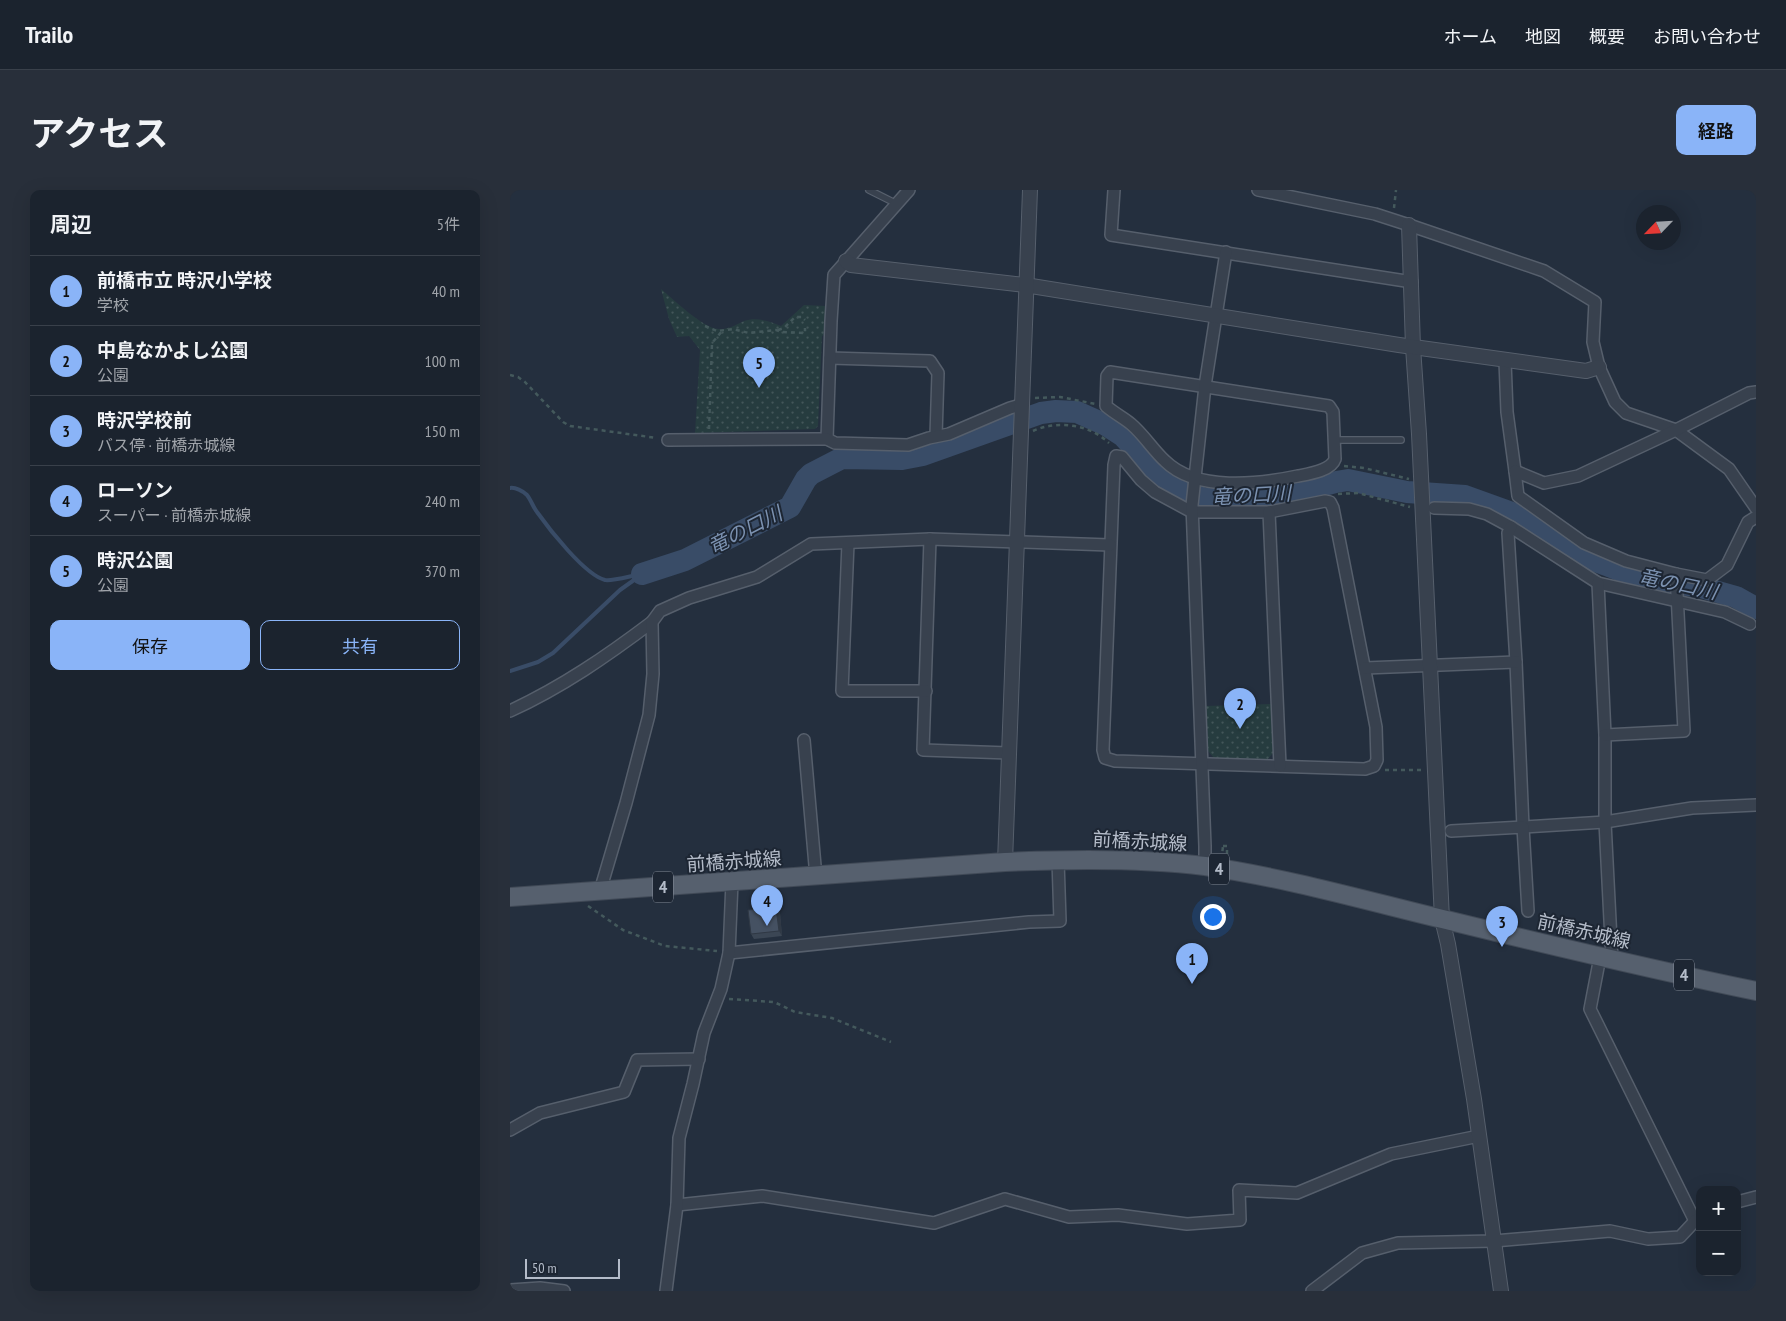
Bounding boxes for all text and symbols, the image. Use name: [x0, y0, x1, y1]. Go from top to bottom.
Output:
text: Trailo: [25, 19, 73, 50]
text: ホーム: [1444, 25, 1497, 48]
text: 地図: [1525, 25, 1561, 48]
text: 概要: [1589, 25, 1625, 48]
text: お問い合わせ: [1653, 25, 1761, 48]
button: 経路: [1676, 105, 1756, 155]
text: アクセス: [30, 110, 168, 156]
north arrow: [1636, 205, 1681, 250]
text: 周辺: [50, 211, 92, 238]
text: 5件: [437, 214, 460, 234]
text: 前橋市立 時沢小学校: [97, 268, 272, 292]
text: 1: [62, 281, 70, 301]
text: 40 m: [432, 281, 460, 301]
text: 学校: [97, 295, 129, 315]
text: 中島なかよし公園: [97, 338, 248, 362]
pin: 5: [743, 347, 775, 388]
text: 2: [62, 351, 70, 371]
text: 100 m: [425, 351, 460, 371]
text: 公園: [97, 365, 129, 385]
text: 時沢学校前: [97, 408, 192, 432]
text: 3: [62, 421, 70, 441]
text: 150 m: [425, 421, 460, 441]
text: バス停 · 前橋赤城線: [97, 435, 235, 455]
text: ローソン: [97, 478, 173, 502]
water label: 竜の口川: [1210, 480, 1294, 510]
text: 4: [62, 491, 70, 511]
text: 240 m: [425, 491, 460, 511]
water label: 竜の口川: [703, 499, 788, 560]
text: スーパー · 前橋赤城線: [97, 505, 251, 525]
text: 時沢公園: [97, 548, 173, 572]
text: 5: [62, 561, 70, 581]
text: 370 m: [425, 561, 460, 581]
water label: 竜の口川: [1636, 563, 1722, 605]
text: 公園: [97, 575, 129, 595]
button: 保存: [50, 620, 250, 670]
button: 共有: [260, 620, 460, 670]
pin: 2: [1224, 688, 1256, 729]
street label: 前橋赤城線: [1092, 827, 1188, 855]
street label: 前橋赤城線: [686, 846, 782, 876]
road number: 4: [1209, 854, 1229, 884]
road number: 4: [653, 872, 673, 902]
pin: 4: [751, 885, 783, 926]
your location: [1200, 904, 1226, 930]
pin: 3: [1486, 906, 1518, 947]
street label: 前橋赤城線: [1535, 909, 1633, 953]
pin: 1: [1176, 943, 1208, 984]
road number: 4: [1674, 960, 1694, 990]
map controls: [1696, 1186, 1741, 1276]
button: +: [1696, 1186, 1741, 1231]
button: −: [1696, 1231, 1741, 1276]
scale bar: [525, 1256, 620, 1279]
text: 50 m: [532, 1259, 557, 1277]

